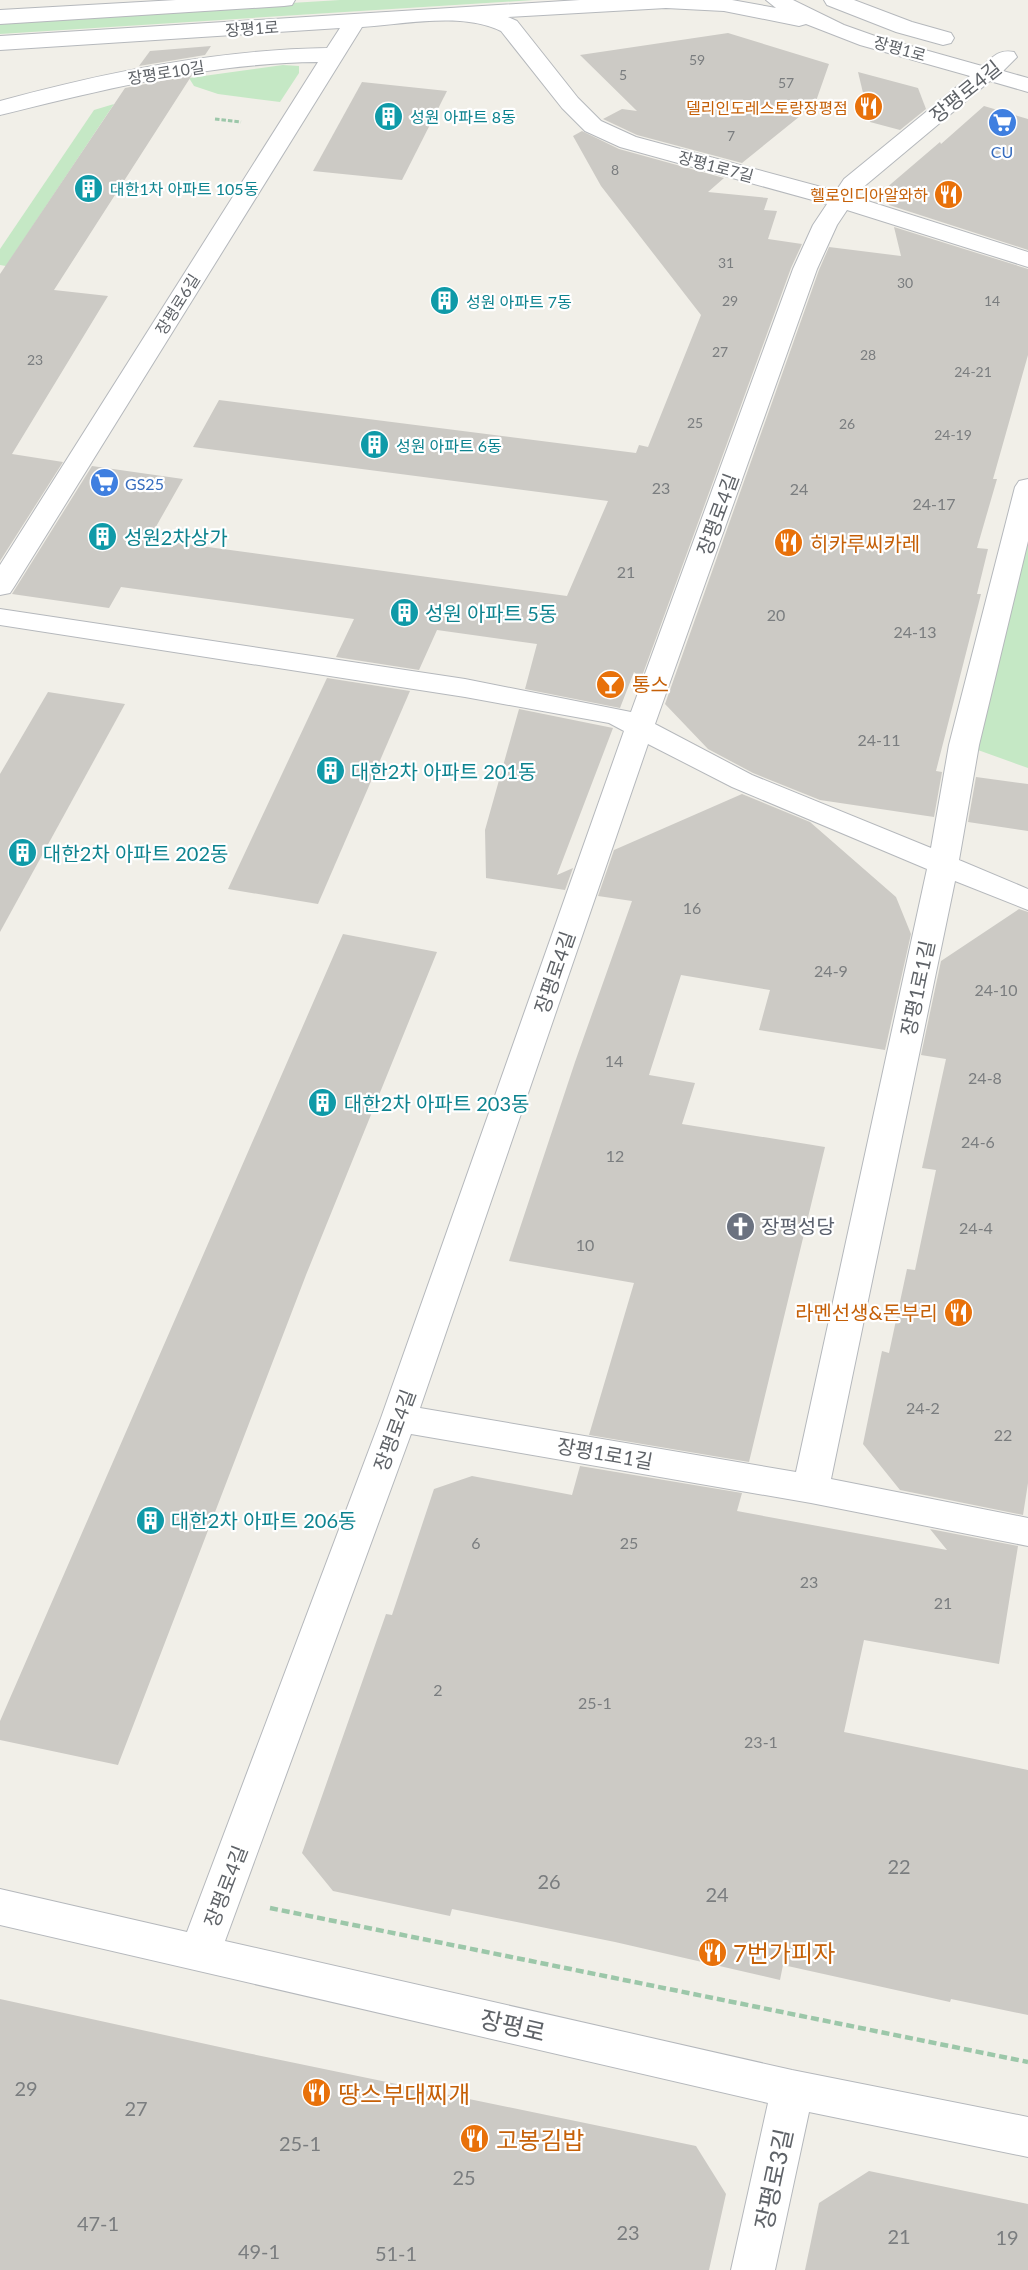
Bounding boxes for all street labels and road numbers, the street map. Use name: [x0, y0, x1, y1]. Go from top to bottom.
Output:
street label: 장평1로: [225, 17, 280, 39]
street label: 장평1로: [872, 32, 929, 65]
street label: 장평로4길: [924, 55, 1006, 127]
street label: 장평로10길: [126, 57, 206, 87]
street label: 장평1로7길: [676, 147, 756, 185]
street label: 장평로6길: [151, 270, 203, 338]
street label: 장평로4길: [691, 470, 743, 558]
street label: 장평로4길: [529, 928, 579, 1016]
street label: 장평1로1길: [895, 938, 939, 1038]
street label: 장평로4길: [368, 1386, 420, 1474]
street label: 장평1로1길: [555, 1433, 655, 1473]
street label: 장평로4길: [199, 1842, 251, 1930]
street label: 장평로: [477, 2003, 549, 2047]
street label: 장평로3길: [748, 2126, 798, 2232]

